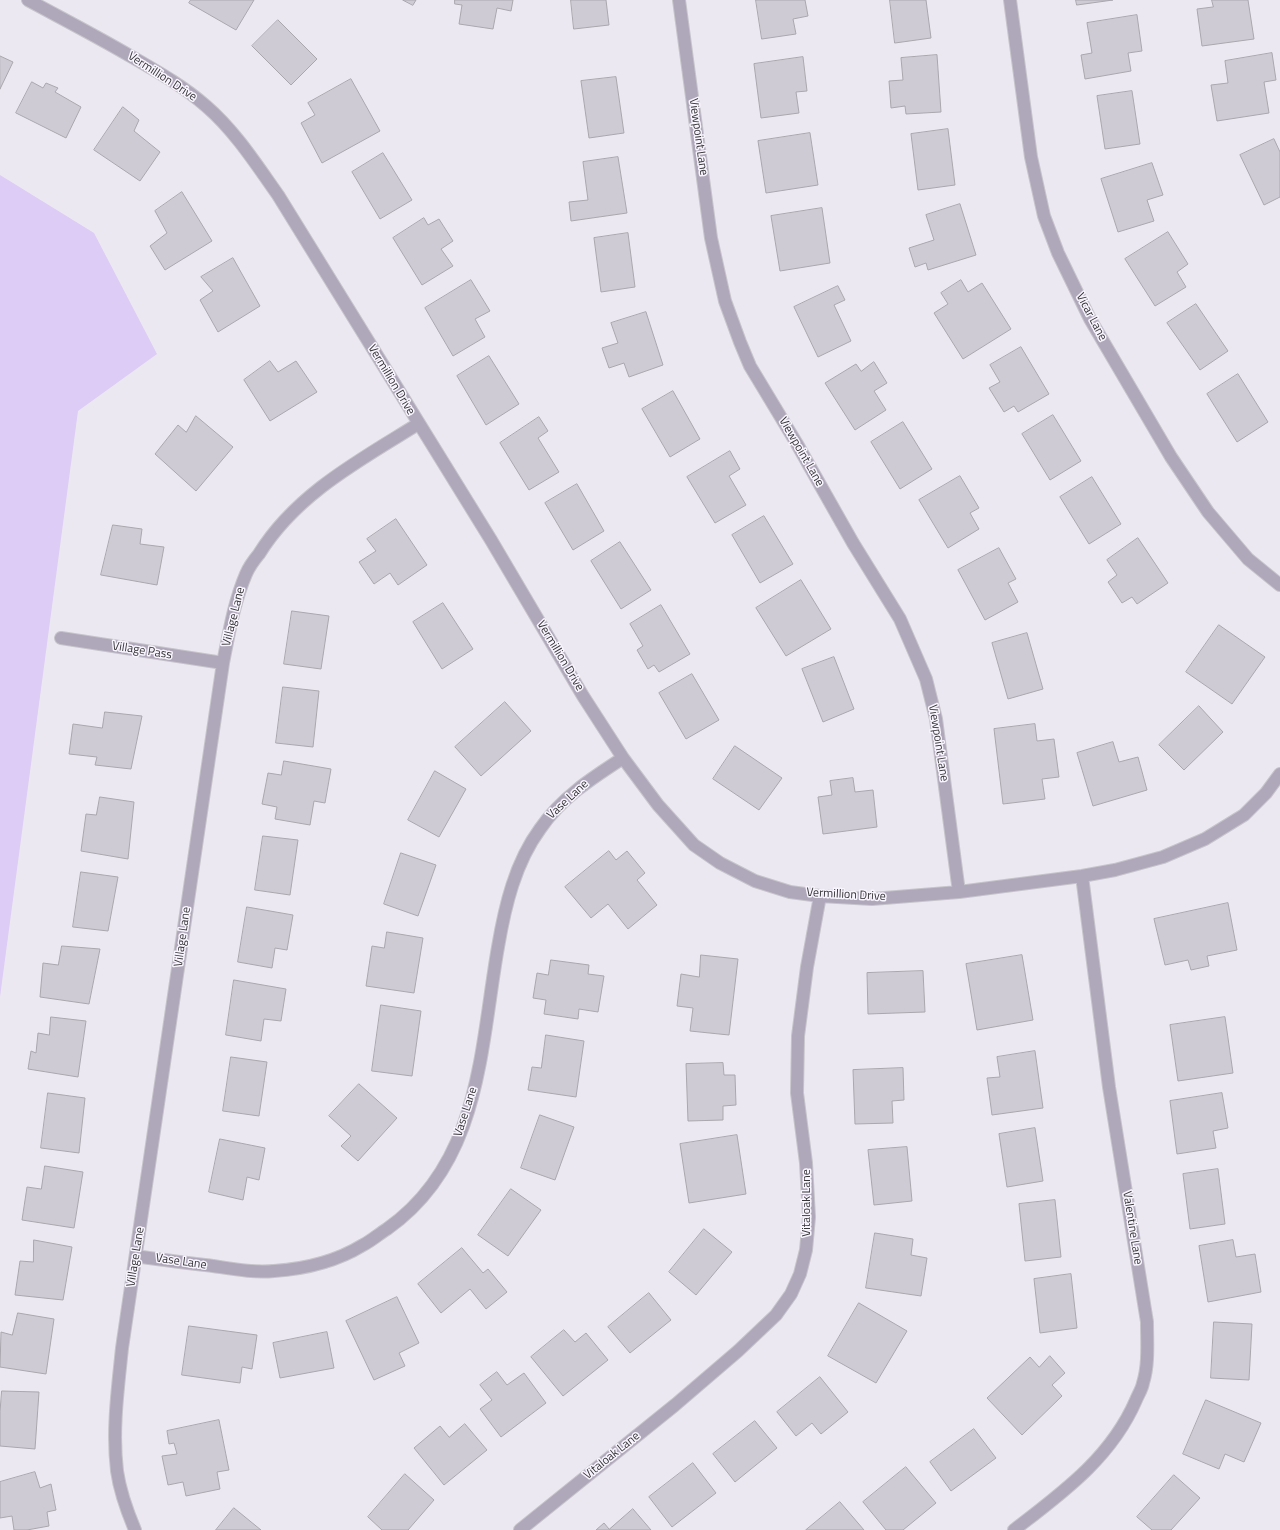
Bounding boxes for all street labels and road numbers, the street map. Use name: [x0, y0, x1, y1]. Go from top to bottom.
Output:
street label: Vermillion Drive: [125, 49, 199, 105]
street label: Viewpoint Lane: [685, 98, 711, 176]
street label: Vicar Lane: [1072, 291, 1110, 343]
street label: Vermillion Drive: [364, 342, 418, 418]
street label: Viewpoint Lane: [775, 415, 827, 489]
street label: Village Lane: [220, 586, 248, 648]
street label: Vermillion Drive: [533, 618, 587, 694]
street label: Village Pass: [111, 639, 173, 663]
street label: Viewpoint Lane: [925, 704, 951, 782]
street label: Vase Lane: [544, 777, 592, 823]
street label: Vermillion Drive: [806, 886, 886, 904]
street label: Village Lane: [172, 906, 194, 968]
street label: Vase Lane: [451, 1085, 481, 1139]
street label: Vitaloak Lane: [800, 1169, 814, 1237]
street label: Valentine Lane: [1119, 1190, 1145, 1266]
street label: Village Lane: [124, 1226, 148, 1288]
street label: Vase Lane: [155, 1251, 207, 1273]
street label: Vitaloak Lane: [581, 1429, 643, 1483]

